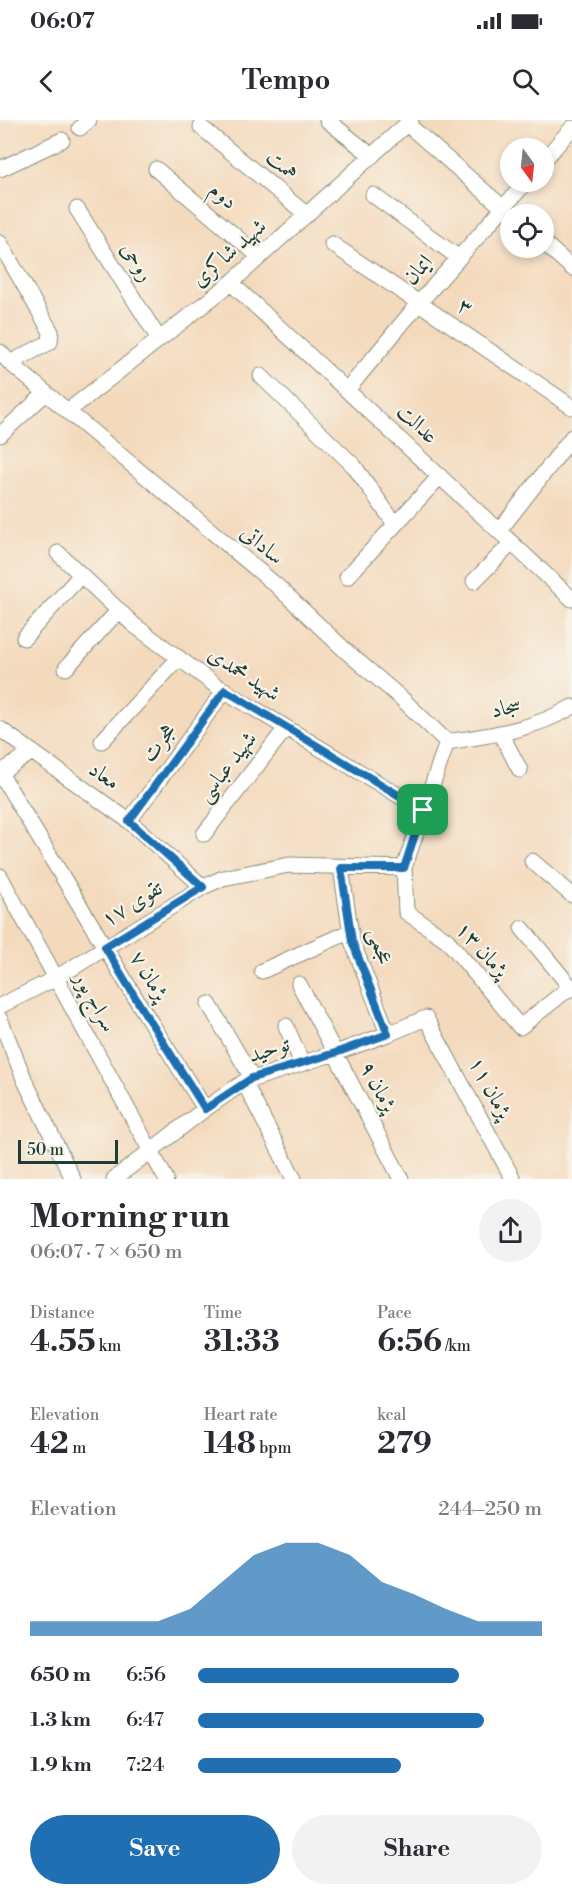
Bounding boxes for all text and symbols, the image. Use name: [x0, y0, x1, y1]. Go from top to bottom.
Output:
text: 06:07: [30, 8, 95, 35]
text: Tempo: [242, 64, 330, 98]
icon: back: [30, 65, 63, 98]
icon: search: [509, 65, 542, 98]
north arrow: [500, 138, 554, 192]
map controls: [500, 138, 554, 258]
street label: همت: [260, 144, 304, 186]
street label: دوم: [200, 176, 243, 219]
button: locate: [500, 204, 554, 258]
street label: شهید شاکری: [186, 213, 272, 293]
street label: روحی: [115, 237, 159, 287]
street label: ایمان: [397, 249, 439, 291]
street label: ۳: [452, 292, 478, 322]
street label: عدالت: [391, 398, 443, 450]
street label: ساداتی: [235, 519, 289, 571]
street label: شهید محمدی: [203, 641, 285, 707]
street label: سجاد: [488, 691, 524, 725]
street label: هجرت: [136, 718, 182, 768]
street label: شهید عباسی: [191, 726, 264, 808]
street label: معاد: [83, 756, 125, 796]
pin: [397, 784, 448, 835]
icon: arrive: [406, 793, 439, 826]
street label: تقوی ۱۷: [96, 874, 168, 933]
street label: پژمان ۱۳: [450, 916, 516, 985]
street label: عجمی: [361, 925, 398, 968]
street label: پژمان ۷: [124, 946, 176, 1008]
street label: سراج پور: [62, 966, 122, 1039]
street label: توحید: [245, 1030, 294, 1069]
street label: پژمان ۱۱: [462, 1052, 519, 1126]
street label: پژمان ۹: [353, 1057, 404, 1119]
scale bar: [18, 1137, 118, 1164]
text: 50 m: [27, 1140, 64, 1160]
text: Morning run: [30, 1197, 230, 1238]
button: share: [479, 1199, 542, 1262]
text: 06:07 · 7 × 650 m: [30, 1240, 182, 1265]
text: Distance: [30, 1303, 95, 1323]
text: Time: [204, 1303, 242, 1323]
text: Pace: [377, 1303, 412, 1323]
text: 4.55: [30, 1323, 96, 1361]
text: 31:33: [204, 1323, 280, 1361]
text: 6:56: [377, 1323, 442, 1361]
text: km: [96, 1336, 121, 1356]
text: /km: [442, 1336, 471, 1356]
text: Elevation: [30, 1405, 99, 1425]
text: Heart rate: [204, 1405, 278, 1425]
text: kcal: [377, 1405, 406, 1425]
text: 42: [30, 1425, 69, 1463]
text: 148: [204, 1425, 256, 1463]
text: 279: [377, 1425, 432, 1463]
text: m: [69, 1438, 86, 1458]
text: bpm: [256, 1438, 292, 1458]
text: Elevation: [30, 1497, 117, 1522]
text: 244–250 m: [438, 1497, 542, 1522]
text: 650 m: [30, 1663, 91, 1688]
text: 6:56: [126, 1663, 166, 1688]
text: 1.3 km: [30, 1708, 91, 1733]
text: 6:47: [126, 1708, 164, 1733]
text: 1.9 km: [30, 1753, 92, 1778]
text: 7:24: [126, 1753, 164, 1778]
button: Save: [30, 1815, 280, 1884]
button: Share: [292, 1815, 542, 1884]

